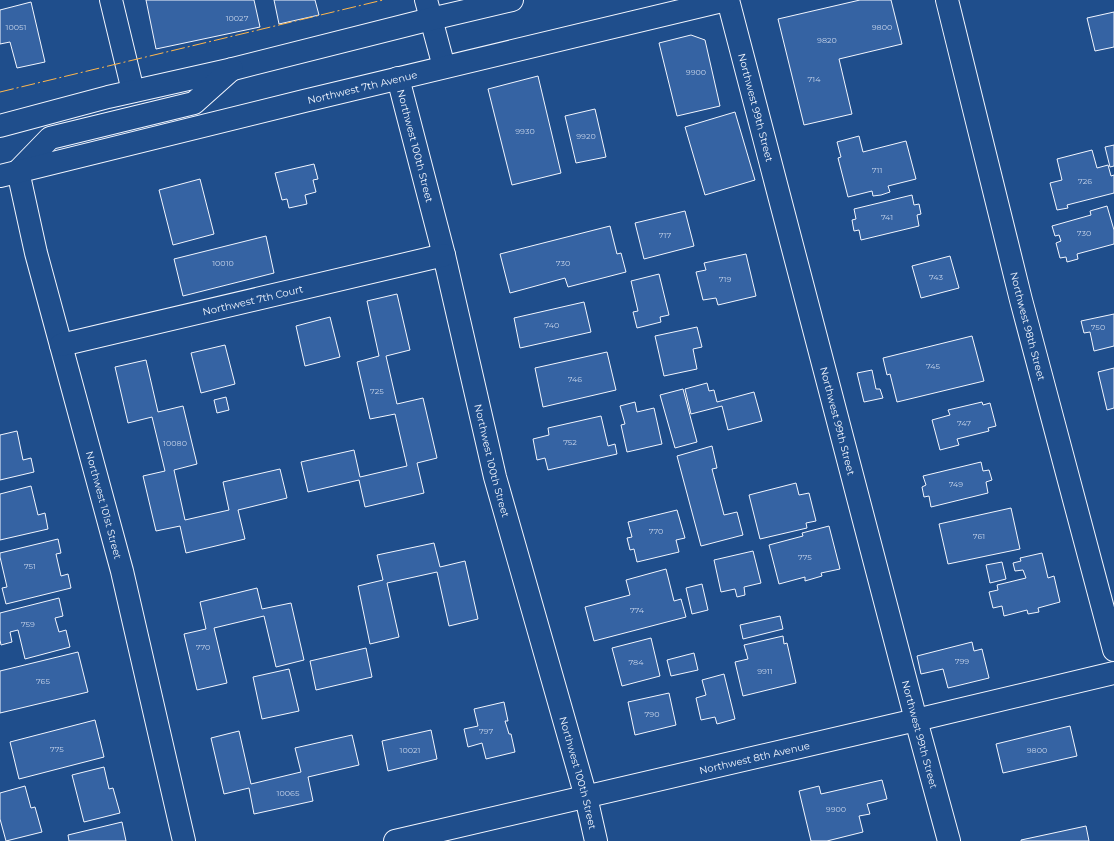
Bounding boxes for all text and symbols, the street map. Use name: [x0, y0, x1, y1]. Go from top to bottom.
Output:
house number: 10027: [226, 13, 249, 23]
house number: 10051: [6, 22, 26, 32]
house number: 9800: [872, 22, 892, 32]
house number: 9820: [817, 35, 837, 45]
street label: Northwest 99th Street: [735, 52, 776, 163]
house number: 9900: [686, 67, 706, 77]
street label: Northwest 7th Avenue: [306, 68, 419, 107]
house number: 714: [808, 74, 821, 84]
street label: Northwest 100th Street: [394, 88, 436, 204]
house number: 9930: [515, 126, 535, 136]
house number: 9920: [576, 131, 596, 141]
house number: 711: [872, 165, 882, 175]
house number: 726: [1078, 176, 1092, 186]
house number: 741: [881, 212, 893, 222]
house number: 730: [1077, 228, 1091, 238]
house number: 717: [659, 230, 671, 240]
house number: 10010: [212, 258, 234, 268]
house number: 730: [556, 258, 570, 268]
street label: Northwest 98th Street: [1007, 271, 1048, 382]
house number: 743: [929, 272, 943, 282]
house number: 719: [719, 274, 731, 284]
street label: Northwest 7th Court: [201, 282, 304, 319]
house number: 740: [545, 320, 559, 330]
house number: 750: [1091, 322, 1105, 332]
house number: 745: [926, 361, 940, 371]
street label: Northwest 99th Street: [817, 365, 858, 477]
house number: 746: [568, 374, 582, 384]
house number: 725: [370, 386, 384, 396]
street label: Northwest 100th Street: [471, 403, 512, 519]
house number: 747: [957, 418, 971, 428]
house number: 752: [563, 437, 577, 447]
house number: 10080: [163, 438, 187, 448]
street label: Northwest 101st Street: [83, 450, 124, 561]
house number: 749: [949, 479, 963, 489]
house number: 770: [649, 526, 663, 536]
house number: 761: [973, 531, 985, 541]
house number: 775: [798, 552, 812, 562]
house number: 751: [24, 561, 36, 571]
house number: 774: [630, 605, 645, 615]
house number: 759: [21, 619, 35, 629]
house number: 770: [196, 642, 210, 652]
house number: 799: [955, 656, 969, 666]
house number: 784: [629, 657, 644, 667]
house number: 9911: [757, 666, 773, 676]
house number: 765: [36, 676, 50, 686]
street label: Northwest 99th Street: [899, 679, 940, 790]
house number: 790: [645, 709, 659, 719]
street label: Northwest 100th Street: [556, 715, 599, 831]
house number: 797: [479, 726, 493, 736]
street label: Northwest 8th Avenue: [698, 739, 811, 777]
house number: 775: [50, 744, 64, 754]
house number: 10021: [400, 745, 420, 755]
house number: 9800: [1027, 745, 1047, 755]
house number: 10065: [277, 788, 300, 798]
house number: 9900: [826, 804, 846, 814]

